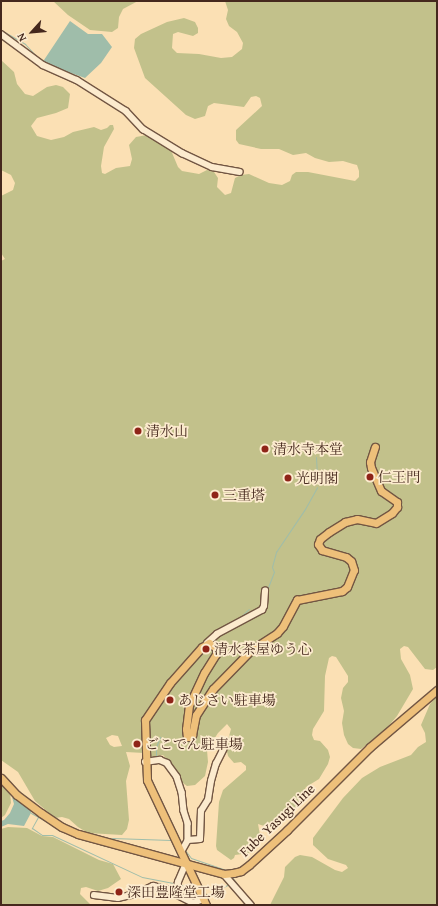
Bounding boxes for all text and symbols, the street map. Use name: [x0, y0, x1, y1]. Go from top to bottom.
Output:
north arrow: [12, 12, 52, 52]
text: N: [13, 31, 30, 44]
place label: 清水山: [146, 423, 188, 439]
marker: 清水山: [133, 426, 143, 436]
place label: 清水寺本堂: [273, 441, 343, 457]
marker: 清水寺本堂: [260, 444, 270, 454]
place label: 仁王門: [378, 469, 420, 485]
place label: 光明閣: [296, 470, 338, 486]
marker: 仁王門: [365, 472, 375, 482]
marker: 光明閣: [283, 473, 293, 483]
place label: 三重塔: [223, 487, 265, 503]
marker: 三重塔: [210, 490, 220, 500]
place label: 清水茶屋ゆう心: [214, 641, 312, 657]
marker: 清水茶屋ゆう心: [201, 644, 211, 654]
place label: あじさい駐車場: [178, 692, 276, 708]
marker: あじさい駐車場: [165, 695, 175, 705]
place label: ごこでん駐車場: [145, 736, 243, 752]
marker: ごこでん駐車場: [132, 739, 142, 749]
street label: Fube Yasugi Line: [236, 780, 318, 860]
place label: 深田豊隆堂工場: [127, 884, 225, 900]
marker: 深田豊隆堂工場: [114, 887, 124, 897]

